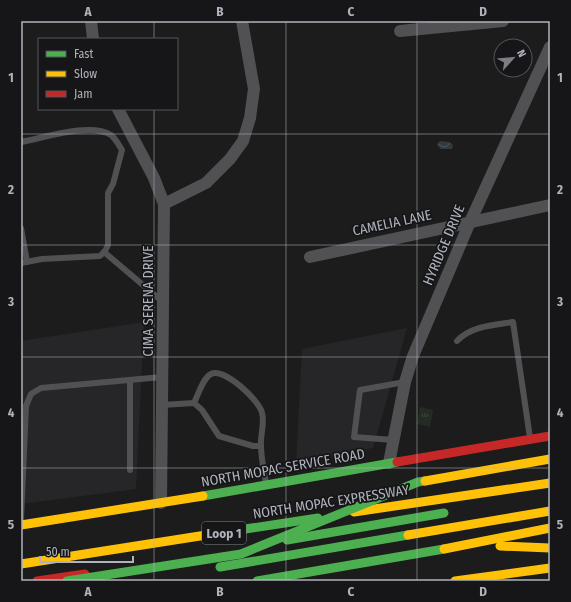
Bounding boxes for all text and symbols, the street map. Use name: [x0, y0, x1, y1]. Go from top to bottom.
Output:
text: A: [83, 4, 92, 19]
text: B: [216, 4, 224, 19]
text: C: [348, 4, 355, 19]
text: D: [479, 4, 487, 19]
legend: [38, 38, 178, 110]
north arrow: [493, 38, 533, 78]
text: Fast: [74, 47, 93, 61]
text: N: [514, 48, 529, 60]
text: Slow: [74, 67, 97, 81]
text: 1: [8, 70, 14, 85]
text: 1: [557, 70, 563, 85]
text: Jam: [74, 87, 92, 101]
text: 2: [7, 182, 14, 197]
text: 2: [556, 182, 563, 197]
street label: HYRIDGE DRIVE: [419, 202, 469, 288]
street label: CAMELIA LANE: [351, 206, 433, 240]
street label: CIMA SERENA DRIVE: [140, 245, 157, 357]
text: 3: [7, 294, 14, 309]
text: 3: [556, 294, 563, 309]
text: 4: [8, 405, 15, 420]
text: 4: [557, 405, 564, 420]
street label: NORTH MOPAC SERVICE ROAD: [200, 445, 366, 491]
street label: NORTH MOPAC EXPRESSWAY: [252, 481, 410, 523]
text: 5: [8, 517, 14, 532]
text: 5: [557, 517, 563, 532]
road number: Loop 1: [202, 522, 246, 544]
scale bar: [40, 538, 133, 564]
text: 50 m: [46, 545, 70, 559]
text: A: [83, 584, 92, 599]
text: B: [216, 584, 224, 599]
text: C: [348, 584, 355, 599]
text: D: [479, 584, 487, 599]

